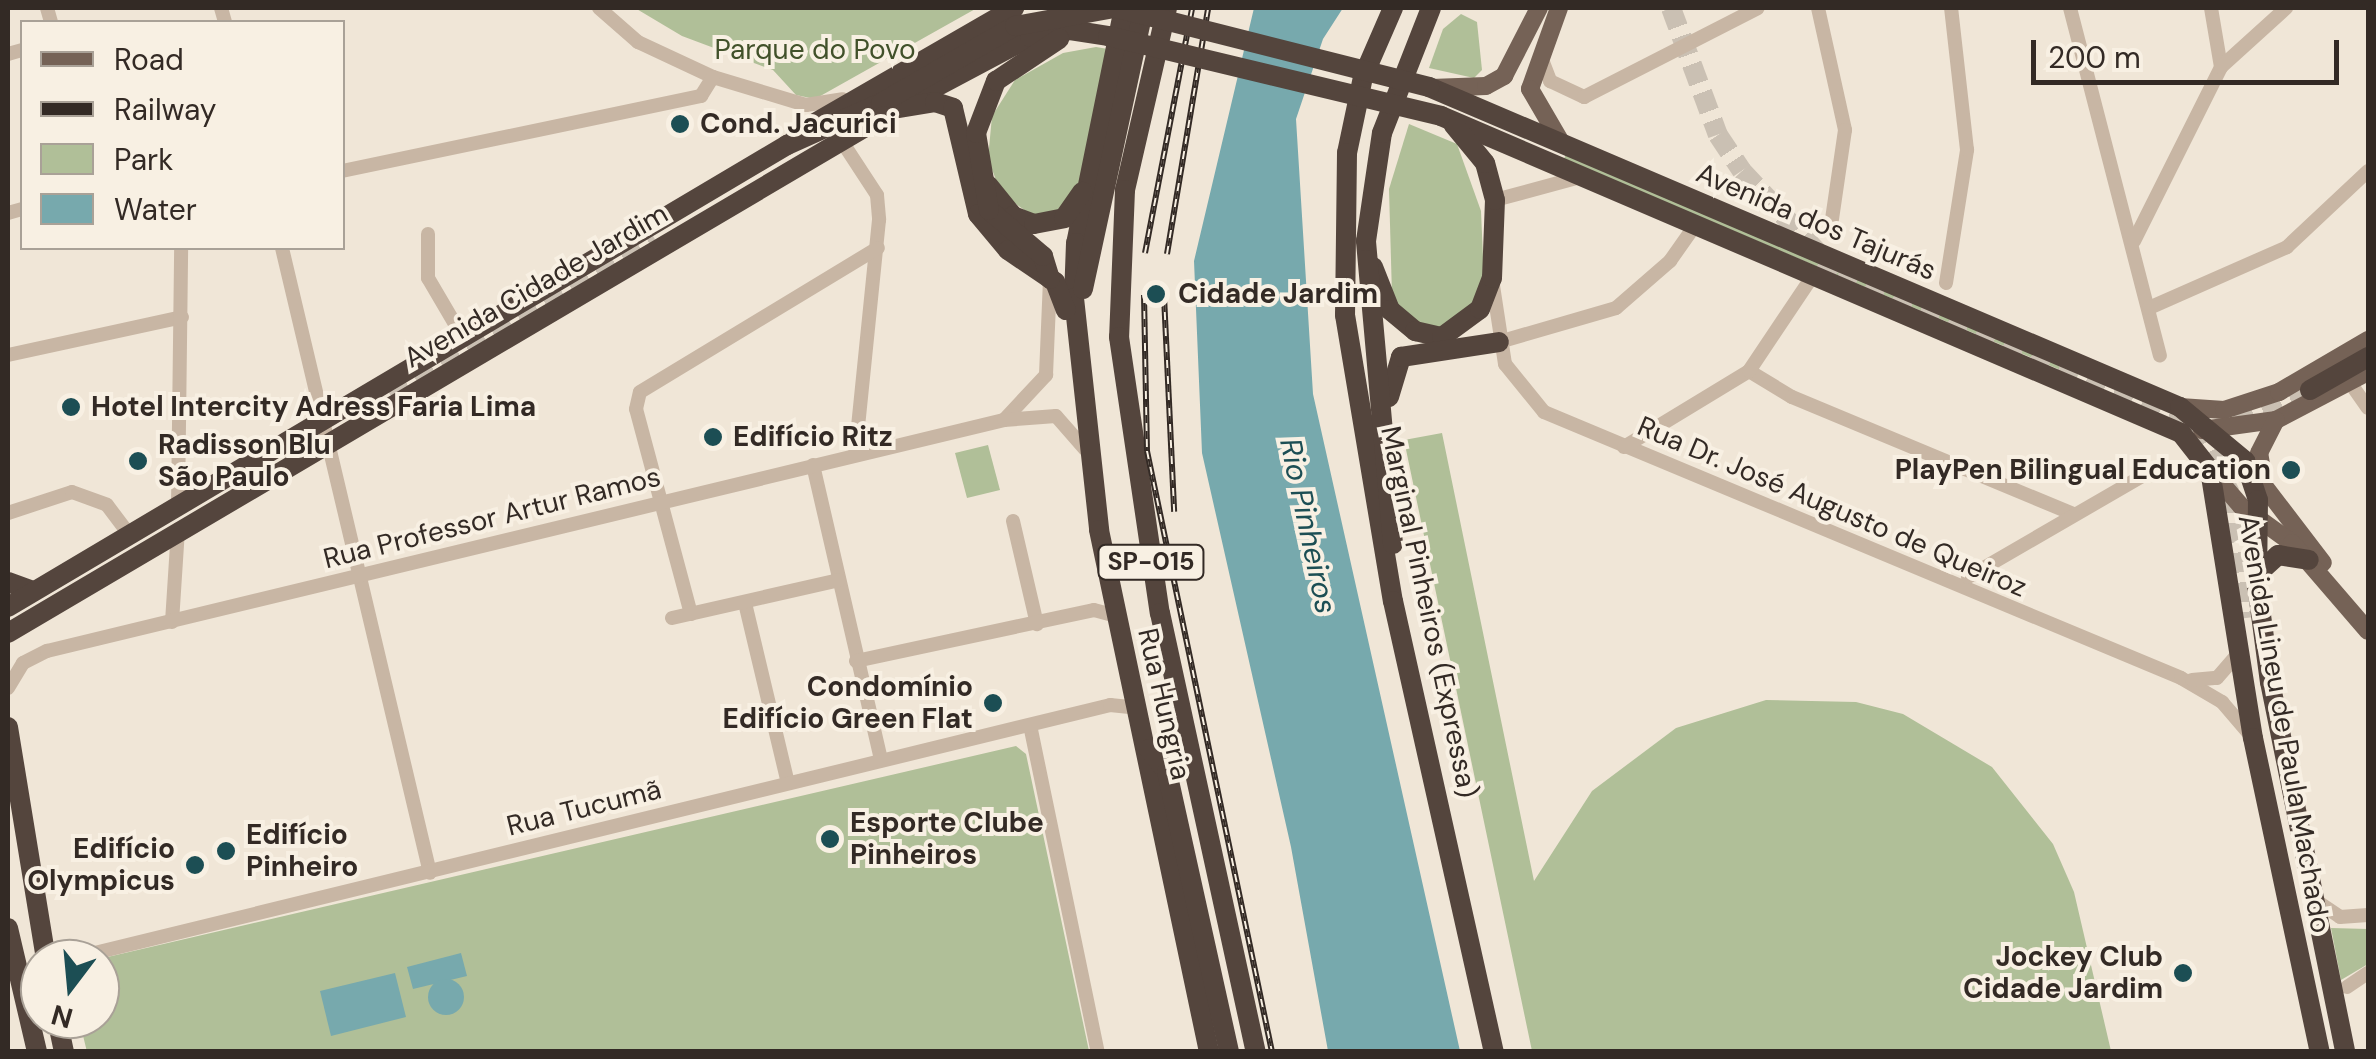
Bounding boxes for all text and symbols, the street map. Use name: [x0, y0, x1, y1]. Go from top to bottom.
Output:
legend: [20, 20, 345, 250]
scale bar: [2036, 20, 2344, 82]
park label: Parque do Povo: [714, 33, 916, 67]
text: 200 m: [2048, 38, 2141, 77]
text: Road: [114, 40, 184, 79]
text: Railway: [114, 90, 217, 129]
place label: Cond. Jacurici: [700, 107, 897, 141]
marker: Cond. Jacurici: [669, 113, 691, 135]
text: Park: [114, 140, 173, 179]
street label: Avenida dos Tajurás: [1691, 156, 1941, 288]
text: Water: [114, 190, 197, 229]
street label: Avenida Cidade Jardim: [398, 197, 674, 375]
place label: Cidade Jardim: [1178, 277, 1378, 311]
marker: Cidade Jardim: [1143, 281, 1169, 307]
place label: Hotel Intercity Adress Faria Lima: [91, 390, 536, 424]
marker: Hotel Intercity Adress Faria Lima: [60, 396, 82, 418]
street label: Rua Dr. José Augusto de Queiroz: [1632, 410, 2032, 604]
place label: Edifício Ritz: [733, 420, 893, 454]
street label: Marginal Pinheiros (Expressa): [1373, 423, 1485, 801]
marker: Edifício Ritz: [702, 426, 724, 448]
place label: Radisson Blu São Paulo: [158, 428, 331, 494]
water label: Rio Pinheiros: [1272, 435, 1344, 617]
marker: Radisson Blu São Paulo: [127, 450, 149, 472]
place label: PlayPen Bilingual Education: [1895, 453, 2271, 487]
marker: PlayPen Bilingual Education: [2280, 459, 2302, 481]
street label: Rua Professor Artur Ramos: [320, 460, 664, 576]
street label: Avenida Lineu de Paula Machado: [2231, 512, 2337, 936]
road number: SP-015: [1096, 542, 1206, 582]
street label: Rua Hungria: [1130, 625, 1198, 783]
place label: Condomínio Edifício Green Flat: [722, 670, 973, 736]
marker: Condomínio Edifício Green Flat: [982, 692, 1004, 714]
street label: Rua Tucumã: [503, 773, 665, 843]
place label: Esporte Clube Pinheiros: [850, 806, 1044, 872]
place label: Edifício Pinheiro: [246, 818, 358, 884]
marker: Esporte Clube Pinheiros: [819, 828, 841, 850]
place label: Edifício Olympicus: [27, 832, 175, 898]
marker: Edifício Pinheiro: [215, 840, 237, 862]
marker: Edifício Olympicus: [184, 854, 206, 876]
north arrow: [20, 939, 120, 1039]
place label: Jockey Club Cidade Jardim: [1963, 940, 2163, 1006]
marker: Jockey Club Cidade Jardim: [2172, 962, 2194, 984]
text: N: [47, 996, 77, 1037]

